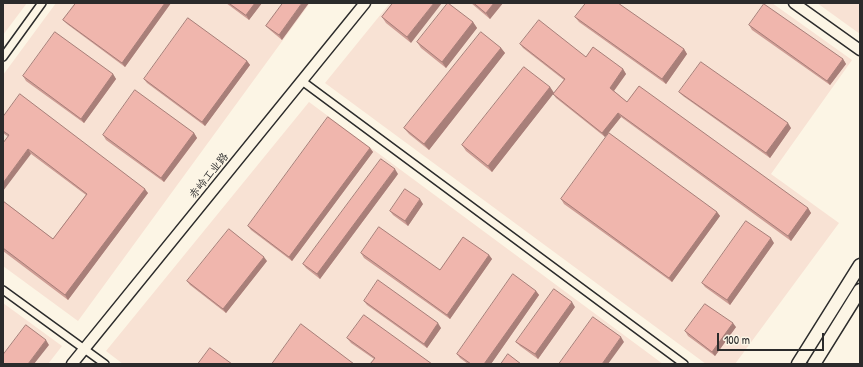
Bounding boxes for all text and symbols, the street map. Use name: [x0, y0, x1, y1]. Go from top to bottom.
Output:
street label: 赤岭工业路: [187, 150, 231, 202]
scale bar: [719, 325, 826, 351]
text: 100 m: [724, 331, 750, 348]

